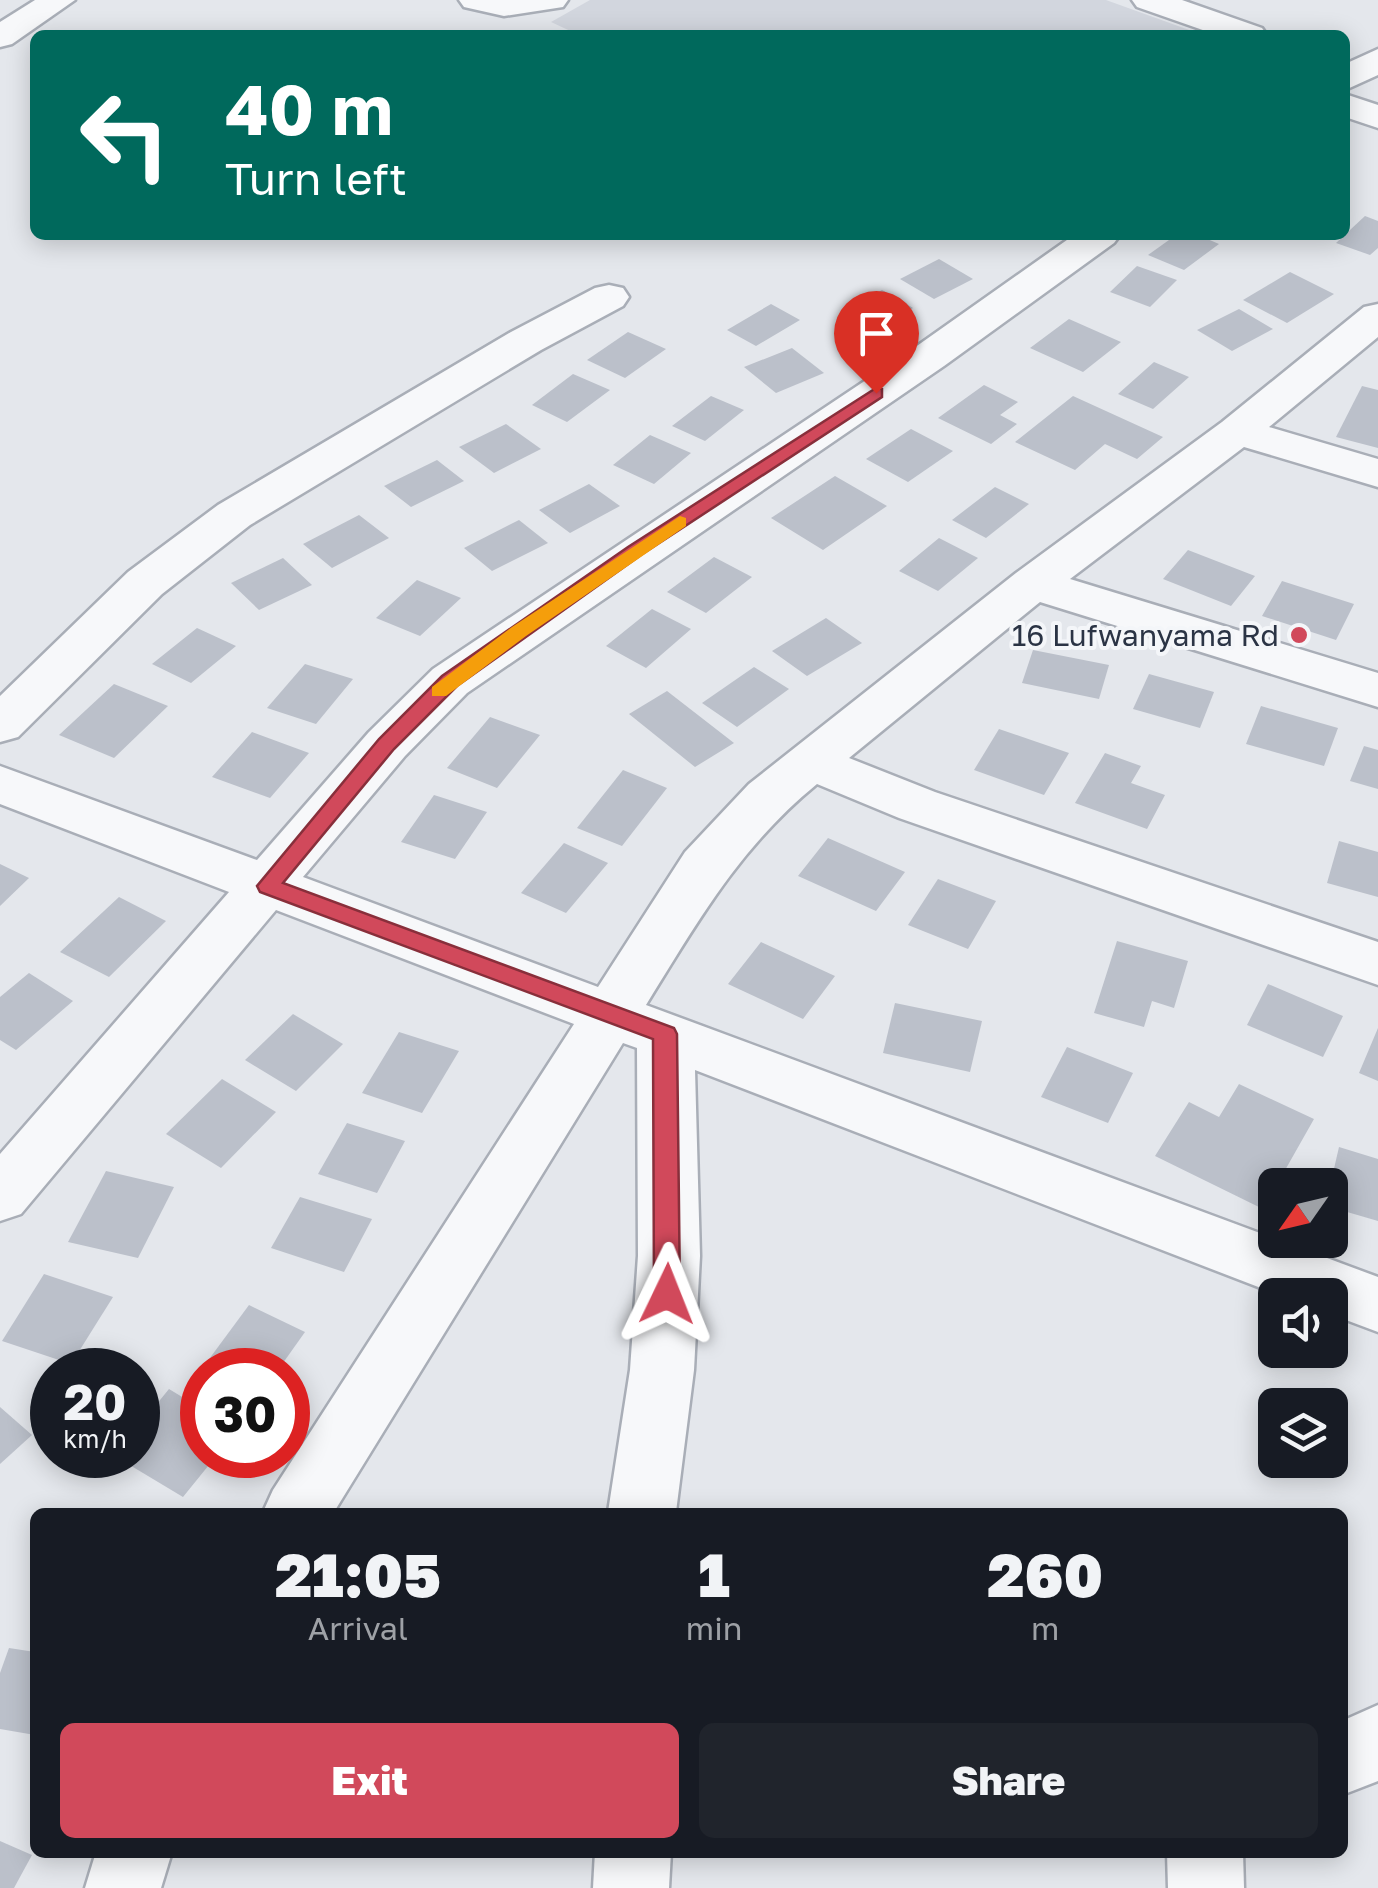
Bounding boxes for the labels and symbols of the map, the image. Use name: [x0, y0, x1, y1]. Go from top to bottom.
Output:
pin: [834, 291, 919, 394]
place label: 16 Lufwanyama Rd: [1012, 617, 1279, 653]
marker: 16 Lufwanyama Rd: [1288, 624, 1310, 646]
north arrow: [1258, 1168, 1348, 1258]
position arrow: [615, 1242, 719, 1346]
speed limit sign: 30: [180, 1348, 310, 1478]

